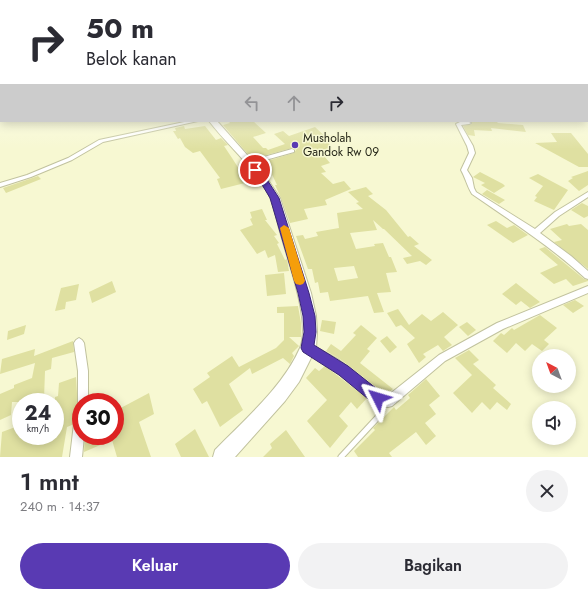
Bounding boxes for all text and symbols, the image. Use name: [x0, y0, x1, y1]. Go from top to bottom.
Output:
text: 50 m: [86, 8, 154, 49]
icon: right: [20, 16, 72, 68]
text: Belok kanan: [86, 46, 177, 72]
icon: left: [241, 92, 263, 114]
icon: ahead: [283, 92, 305, 114]
icon: right: [325, 92, 347, 114]
place label: Musholah Gandok Rw 09: [303, 129, 379, 161]
marker: Musholah Gandok Rw 09: [290, 140, 300, 150]
pin: [238, 153, 272, 187]
icon: arrive: [244, 159, 266, 181]
north arrow: [532, 349, 576, 393]
map controls: [532, 349, 576, 445]
position arrow: [357, 377, 399, 419]
speed limit sign: 30: [72, 393, 124, 445]
text: 24: [24, 399, 52, 428]
button: sound: [532, 401, 576, 445]
text: km/h: [27, 421, 49, 436]
text: 1 mnt: [20, 464, 79, 499]
button: close: [526, 470, 568, 512]
text: 240 m · 14:37: [20, 497, 100, 516]
button: Keluar: [20, 543, 290, 589]
button: Bagikan: [298, 543, 568, 589]

